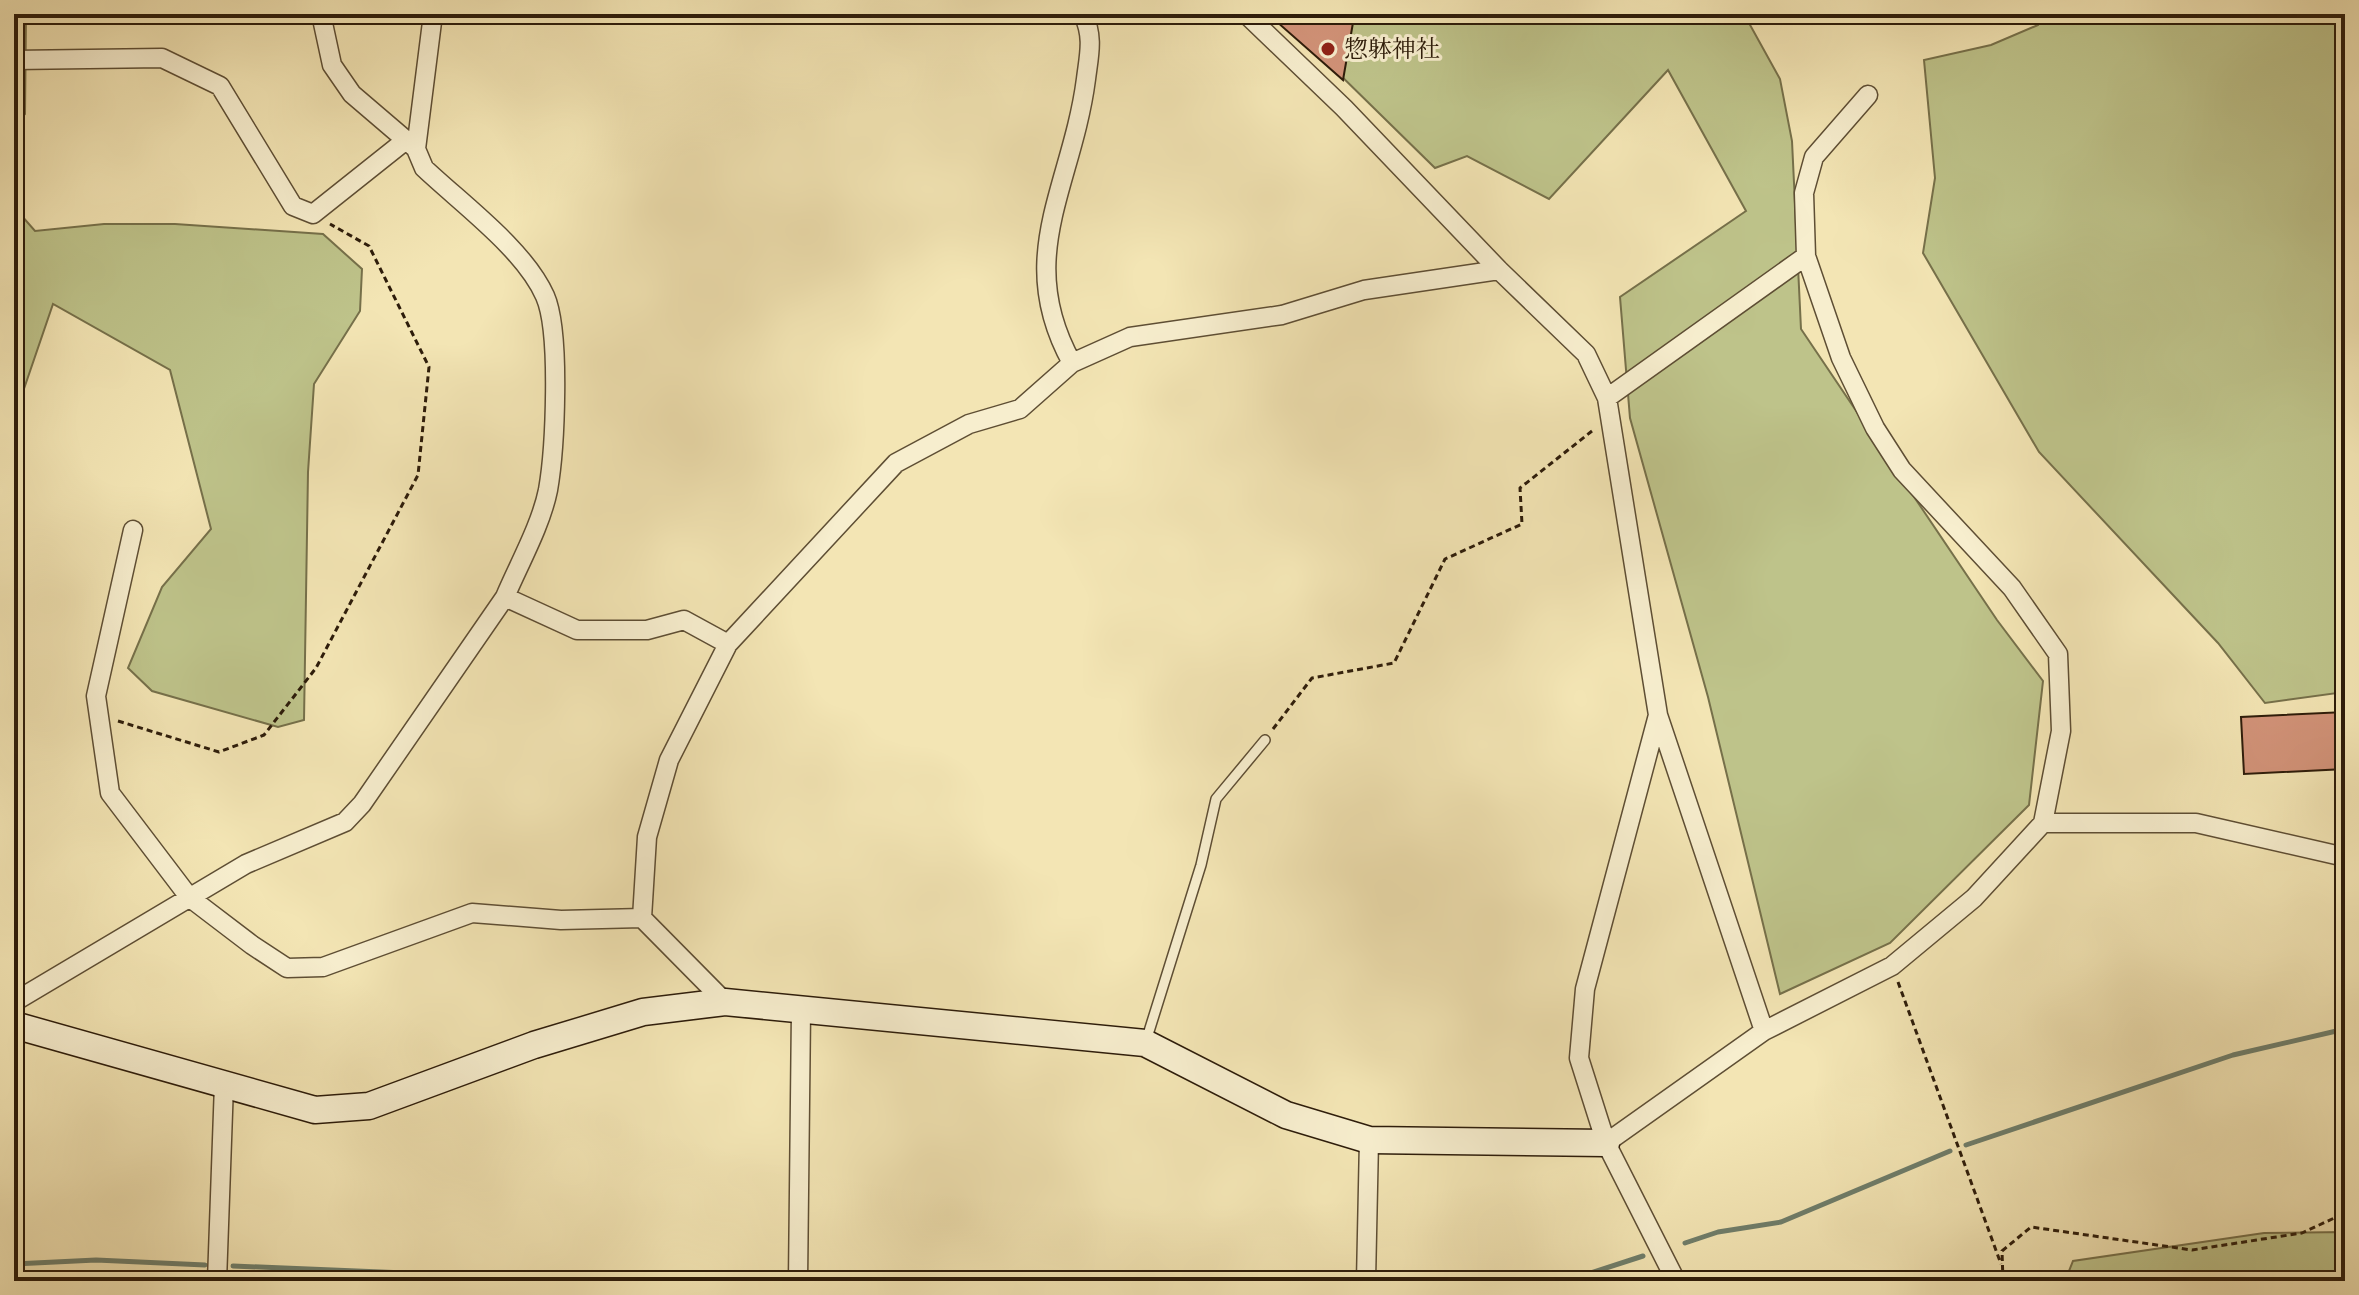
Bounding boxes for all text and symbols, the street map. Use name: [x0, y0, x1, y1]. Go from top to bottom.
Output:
place label: 惣躰神社: [1344, 33, 1440, 66]
marker: 惣躰神社: [1319, 40, 1337, 58]

